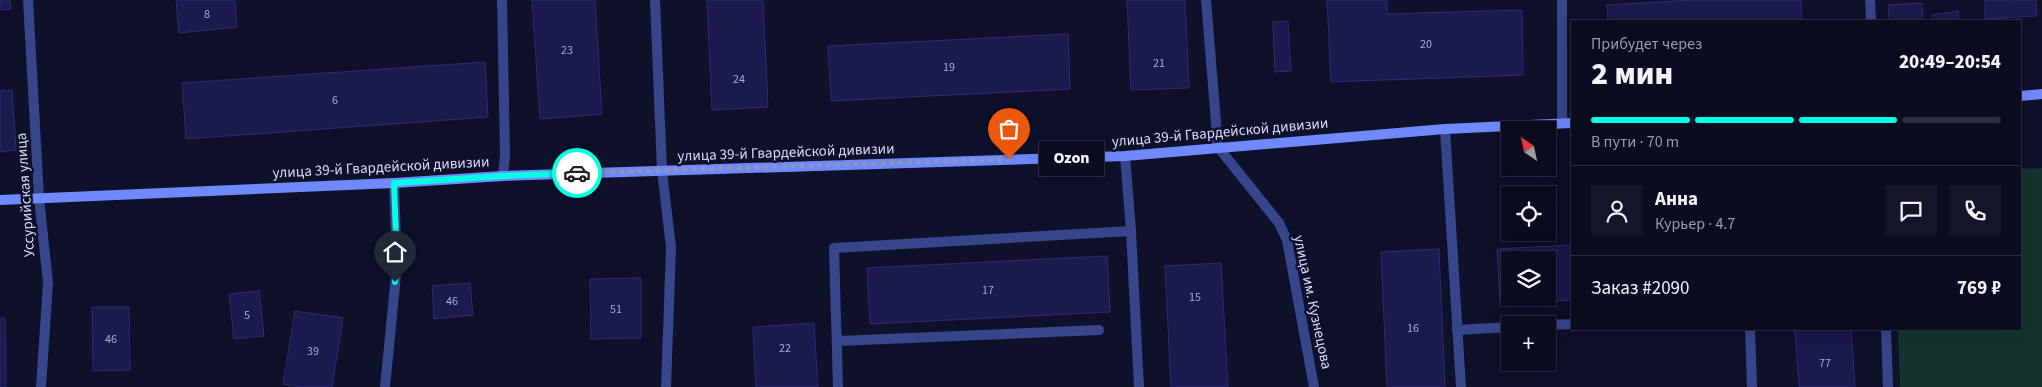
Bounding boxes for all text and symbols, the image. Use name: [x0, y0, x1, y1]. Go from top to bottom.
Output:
house number: 8: [204, 6, 210, 23]
text: Прибудет через: [1591, 33, 1702, 55]
house number: 20: [1420, 36, 1432, 53]
house number: 23: [561, 42, 573, 59]
text: 20:49–20:54: [1899, 49, 2001, 76]
text: 2 мин: [1591, 51, 1673, 97]
house number: 21: [1153, 55, 1165, 72]
house number: 19: [943, 59, 955, 76]
house number: 24: [733, 71, 745, 88]
house number: 6: [332, 92, 338, 109]
pin: [988, 108, 1030, 159]
street label: улица 39-й Гвардейской дивизии: [1111, 113, 1329, 152]
icon: bag: [995, 115, 1023, 143]
north arrow: [1501, 121, 1556, 176]
map controls: [1501, 121, 1556, 371]
text: В пути · 70 m: [1591, 131, 1679, 153]
street label: Уссурийская улица: [11, 132, 40, 258]
street label: улица 39-й Гвардейской дивизии: [677, 138, 895, 167]
callout: Ozon: [1039, 142, 1104, 176]
text: Ozon: [1053, 147, 1090, 169]
courier: [552, 148, 602, 198]
street label: улица 39-й Гвардейской дивизии: [272, 151, 490, 184]
icon: car: [563, 159, 591, 187]
button: person: [1591, 185, 1643, 237]
button: chat: [1885, 185, 1937, 237]
button: phone: [1949, 185, 2001, 237]
button: locate: [1501, 186, 1556, 241]
text: Анна: [1655, 186, 1698, 213]
text: Курьер · 4.7: [1655, 213, 1735, 235]
pin: [374, 231, 416, 282]
street label: улица им. Кузнецова: [1288, 233, 1337, 371]
icon: home: [381, 238, 409, 266]
button: layers: [1501, 251, 1556, 306]
text: Заказ #2090: [1591, 275, 1690, 302]
text: 769 ₽: [1957, 275, 2001, 302]
house number: 17: [982, 282, 994, 299]
house number: 15: [1189, 289, 1201, 306]
house number: 46: [446, 293, 458, 310]
house number: 51: [610, 301, 622, 318]
house number: 5: [244, 307, 250, 324]
button: +: [1501, 316, 1556, 371]
house number: 16: [1407, 320, 1419, 337]
house number: 46: [105, 331, 117, 348]
house number: 22: [779, 340, 791, 357]
house number: 39: [307, 343, 319, 360]
house number: 77: [1819, 355, 1831, 372]

